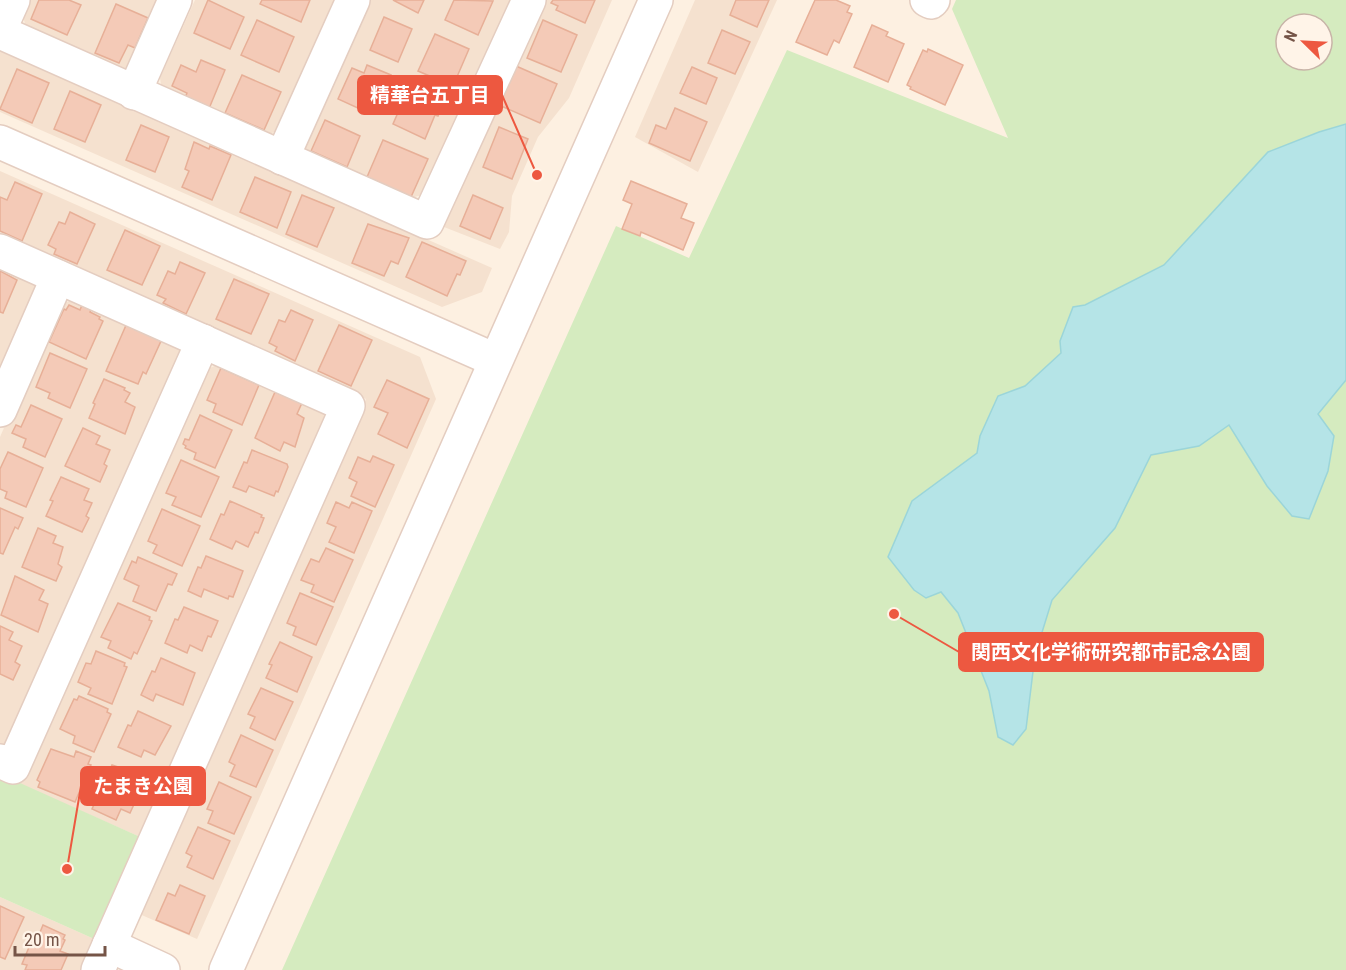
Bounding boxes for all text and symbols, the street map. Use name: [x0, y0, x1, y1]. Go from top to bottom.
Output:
north arrow: [1274, 12, 1334, 72]
text: N: [1280, 28, 1301, 44]
callout: 精華台五丁目: [358, 76, 502, 114]
text: 精華台五丁目: [370, 83, 490, 107]
callout: 関西文化学術研究都市記念公園: [959, 633, 1263, 671]
text: 関西文化学術研究都市記念公園: [971, 640, 1251, 664]
callout: たまき公園: [81, 767, 205, 805]
text: たまき公園: [93, 774, 193, 798]
scale bar: [15, 919, 105, 957]
text: 20 m: [24, 929, 59, 950]

